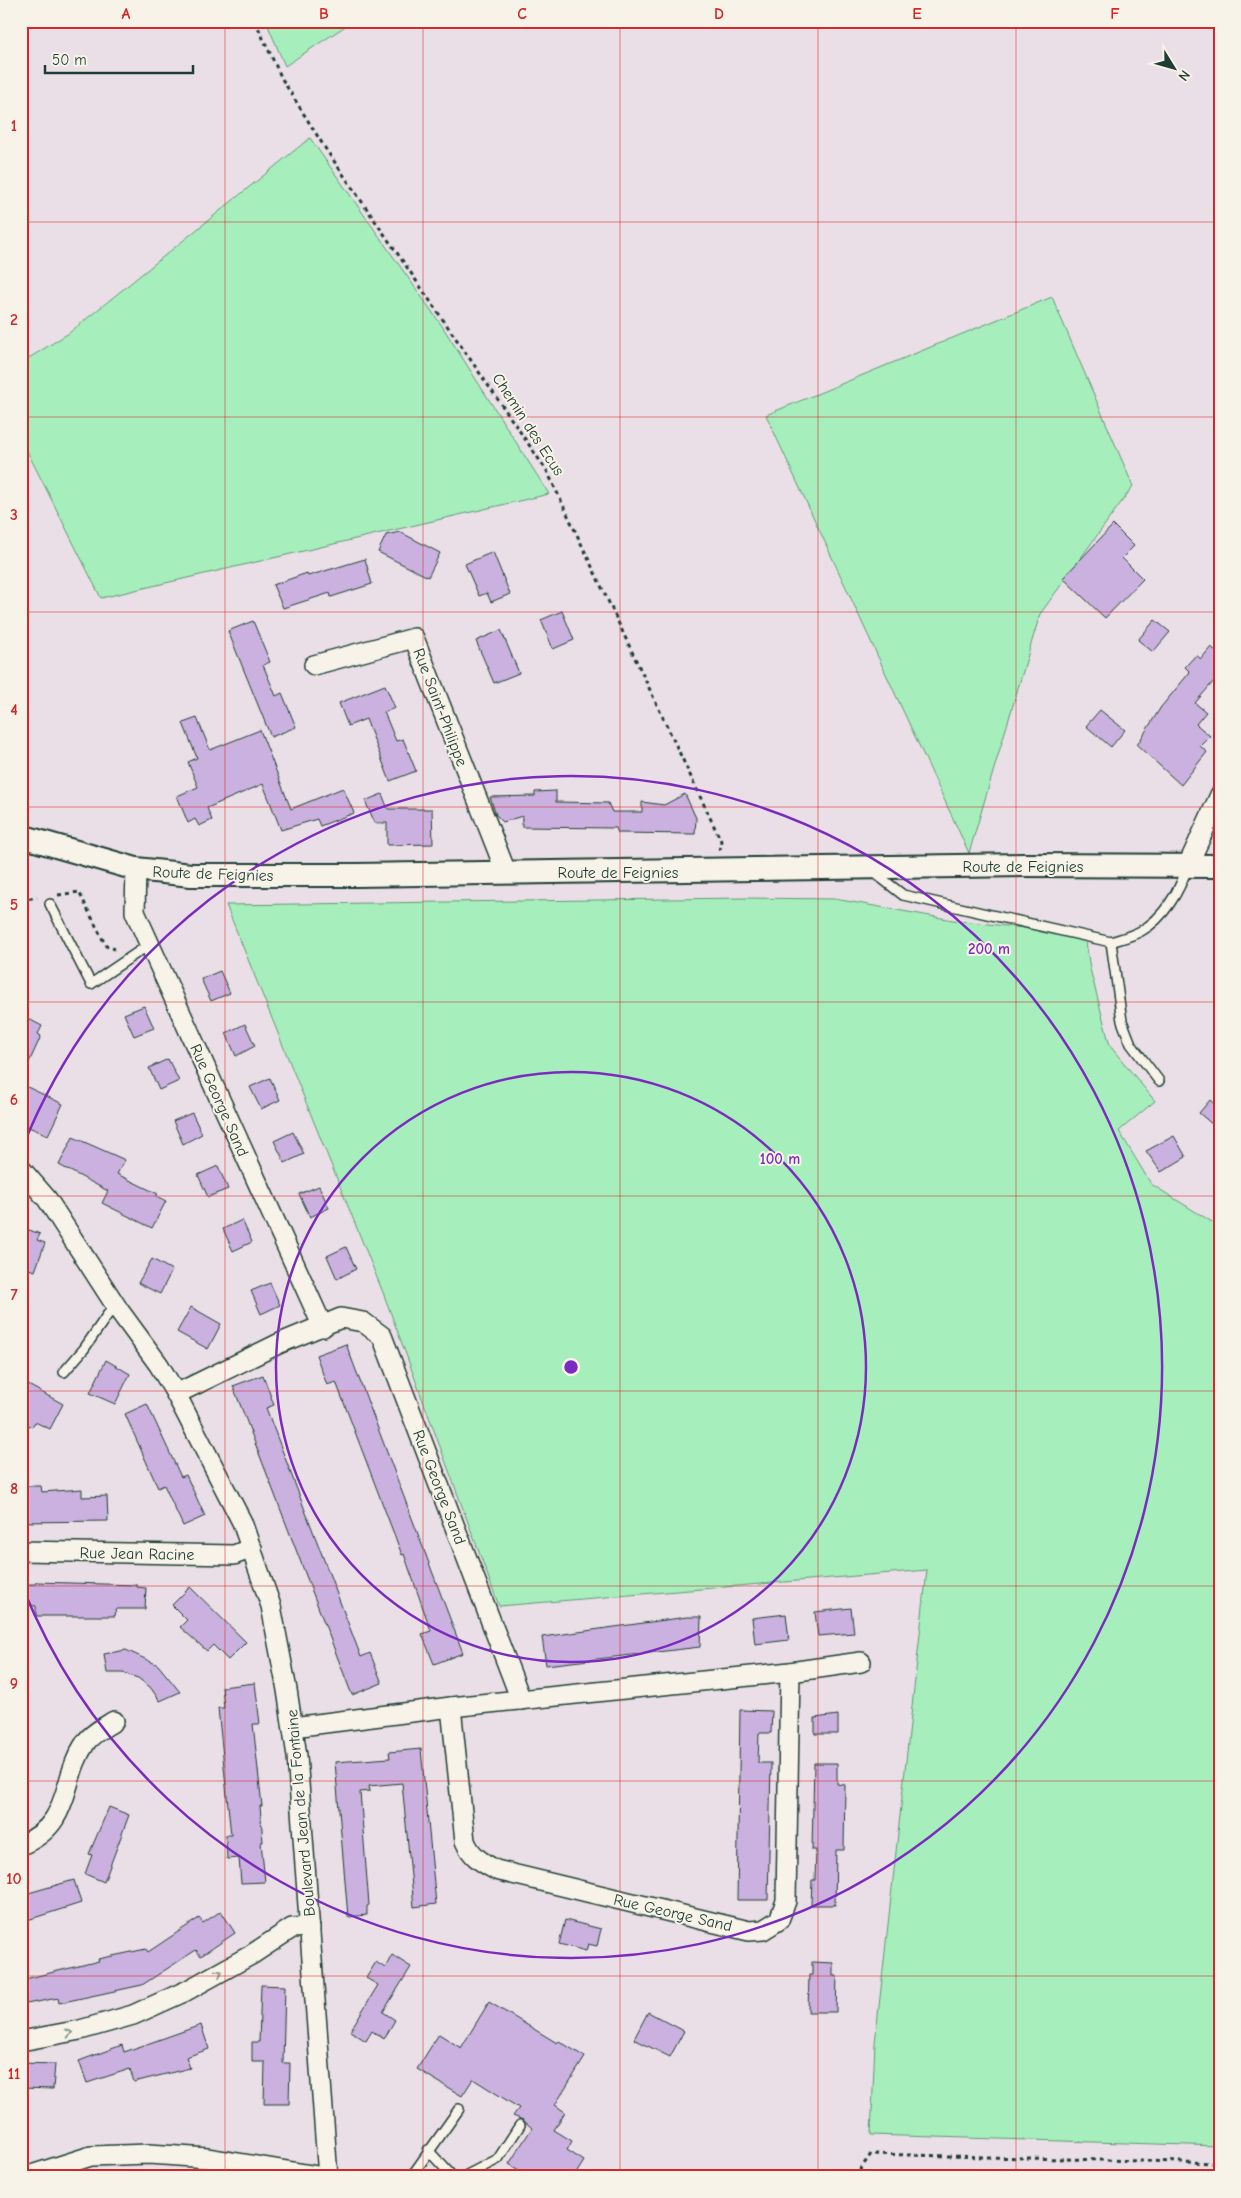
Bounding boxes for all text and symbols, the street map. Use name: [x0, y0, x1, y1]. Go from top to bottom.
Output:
text: A: [122, 5, 131, 23]
text: B: [319, 5, 329, 23]
text: C: [517, 5, 527, 23]
text: D: [714, 5, 724, 23]
text: E: [912, 5, 922, 23]
text: F: [1110, 5, 1120, 23]
scale bar: [45, 42, 192, 74]
north arrow: [1148, 42, 1198, 92]
text: 50 m: [52, 51, 87, 69]
text: N: [1174, 67, 1194, 84]
text: 1: [11, 117, 17, 135]
text: 2: [10, 311, 18, 329]
street label: Chemin des Ecus: [488, 370, 568, 479]
text: 3: [10, 506, 18, 524]
street label: Rue Saint-Philippe: [409, 646, 471, 769]
text: 4: [10, 701, 18, 719]
street label: Route de Feignies: [963, 858, 1084, 876]
street label: Route de Feignies: [152, 863, 274, 885]
street label: Route de Feignies: [558, 864, 679, 882]
text: 5: [10, 896, 18, 914]
text: 200 m: [968, 940, 1010, 958]
street label: Rue George Sand: [186, 1041, 252, 1159]
text: 6: [10, 1091, 18, 1109]
text: 100 m: [760, 1150, 800, 1168]
text: 7: [10, 1286, 18, 1304]
centre of rings: [562, 1358, 580, 1376]
street label: Rue George Sand: [409, 1428, 469, 1547]
text: 8: [10, 1480, 18, 1498]
street label: Rue Jean Racine: [80, 1544, 194, 1564]
text: 9: [10, 1675, 18, 1693]
street label: Boulevard Jean de la Fontaine: [283, 1709, 319, 1917]
text: 10: [6, 1870, 22, 1888]
street label: Rue George Sand: [612, 1891, 734, 1935]
one-way arrow: [214, 1969, 223, 1979]
one-way arrow: [65, 2028, 73, 2039]
text: 11: [8, 2065, 20, 2083]

